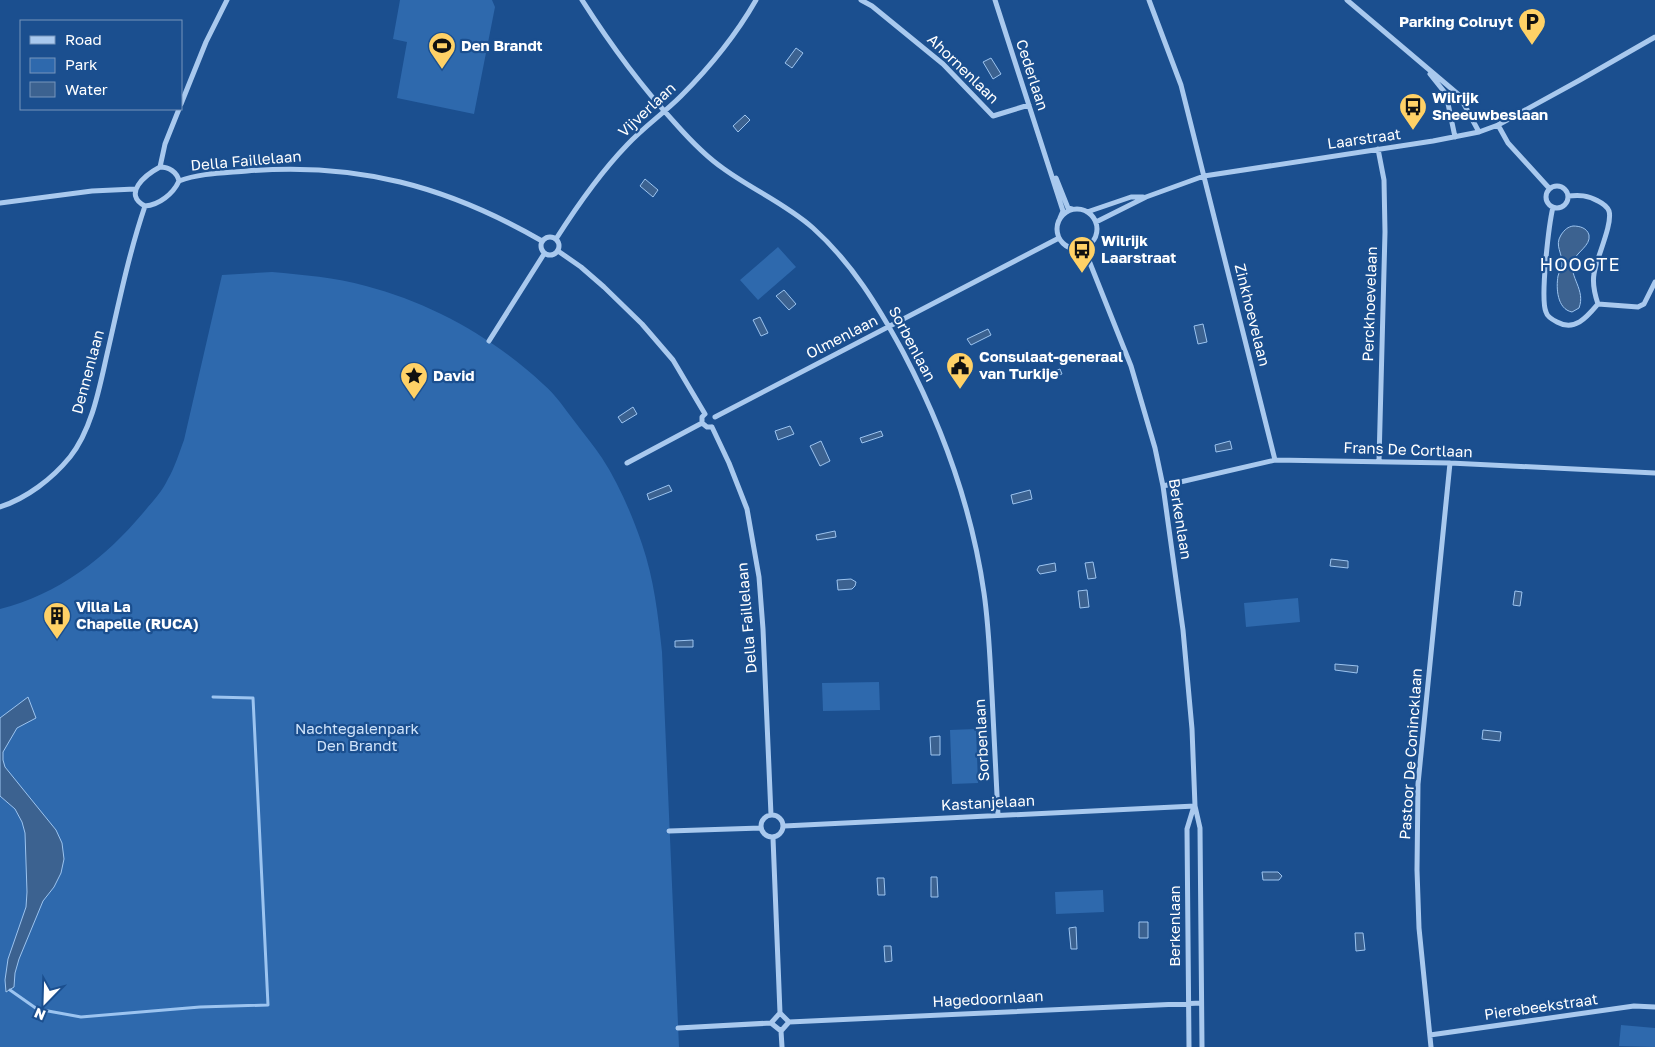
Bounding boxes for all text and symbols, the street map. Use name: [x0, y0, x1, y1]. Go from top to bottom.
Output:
parking icon: Parking Colruyt: [1517, 7, 1547, 46]
place label: Parking Colruyt: [1399, 12, 1513, 30]
legend: [20, 20, 182, 110]
text: Road: [65, 30, 102, 48]
street label: Ahornenlaan: [924, 30, 1003, 107]
sports icon: Den Brandt: [427, 31, 457, 70]
place label: Den Brandt: [461, 36, 543, 54]
street label: Cederlaan: [1013, 37, 1053, 112]
text: Park: [65, 55, 98, 73]
street label: Vijverlaan: [614, 78, 679, 140]
text: Water: [65, 80, 108, 98]
place label: Wilrijk Sneeuwbeslaan: [1432, 88, 1548, 123]
bus stop icon: Wilrijk Sneeuwbeslaan: [1398, 92, 1428, 131]
street label: Laarstraat: [1326, 124, 1402, 152]
street label: Della Faillelaan: [190, 146, 302, 174]
place label: Wilrijk Laarstraat: [1101, 231, 1176, 266]
bus stop icon: Wilrijk Laarstraat: [1067, 235, 1097, 274]
street label: Perckhoevelaan: [1358, 246, 1380, 362]
district label: HOOGTE: [1540, 253, 1620, 275]
street label: Zinkhoevelaan: [1232, 262, 1274, 368]
street label: Sorbenlaan: [886, 303, 940, 384]
street label: Olmenlaan: [803, 310, 880, 362]
street label: Dennenlaan: [67, 328, 107, 416]
place label: Consulaat-generaal van Turkije: [979, 347, 1123, 382]
public building icon: Consulaat-generaal van Turkije: [945, 351, 975, 390]
place icon: David: [399, 361, 429, 400]
place label: David: [433, 366, 475, 384]
street label: Frans De Cortlaan: [1343, 438, 1473, 460]
street label: Berkenlaan: [1166, 477, 1196, 561]
street label: Della Faillelaan: [732, 562, 760, 674]
place label: Villa La Chapelle (RUCA): [76, 597, 199, 632]
building icon: Villa La Chapelle (RUCA): [42, 601, 72, 640]
street label: Pastoor De Conincklaan: [1395, 668, 1425, 840]
street label: Sorbenlaan: [970, 698, 992, 782]
park label: Nachtegalenpark Den Brandt: [295, 719, 420, 754]
street label: Kastanjelaan: [941, 791, 1035, 813]
street label: Berkenlaan: [1165, 885, 1183, 967]
north arrow: [20, 977, 70, 1027]
street label: Hagedoornlaan: [932, 986, 1044, 1010]
street label: Pierebeekstraat: [1483, 989, 1599, 1023]
text: N: [32, 1005, 48, 1024]

